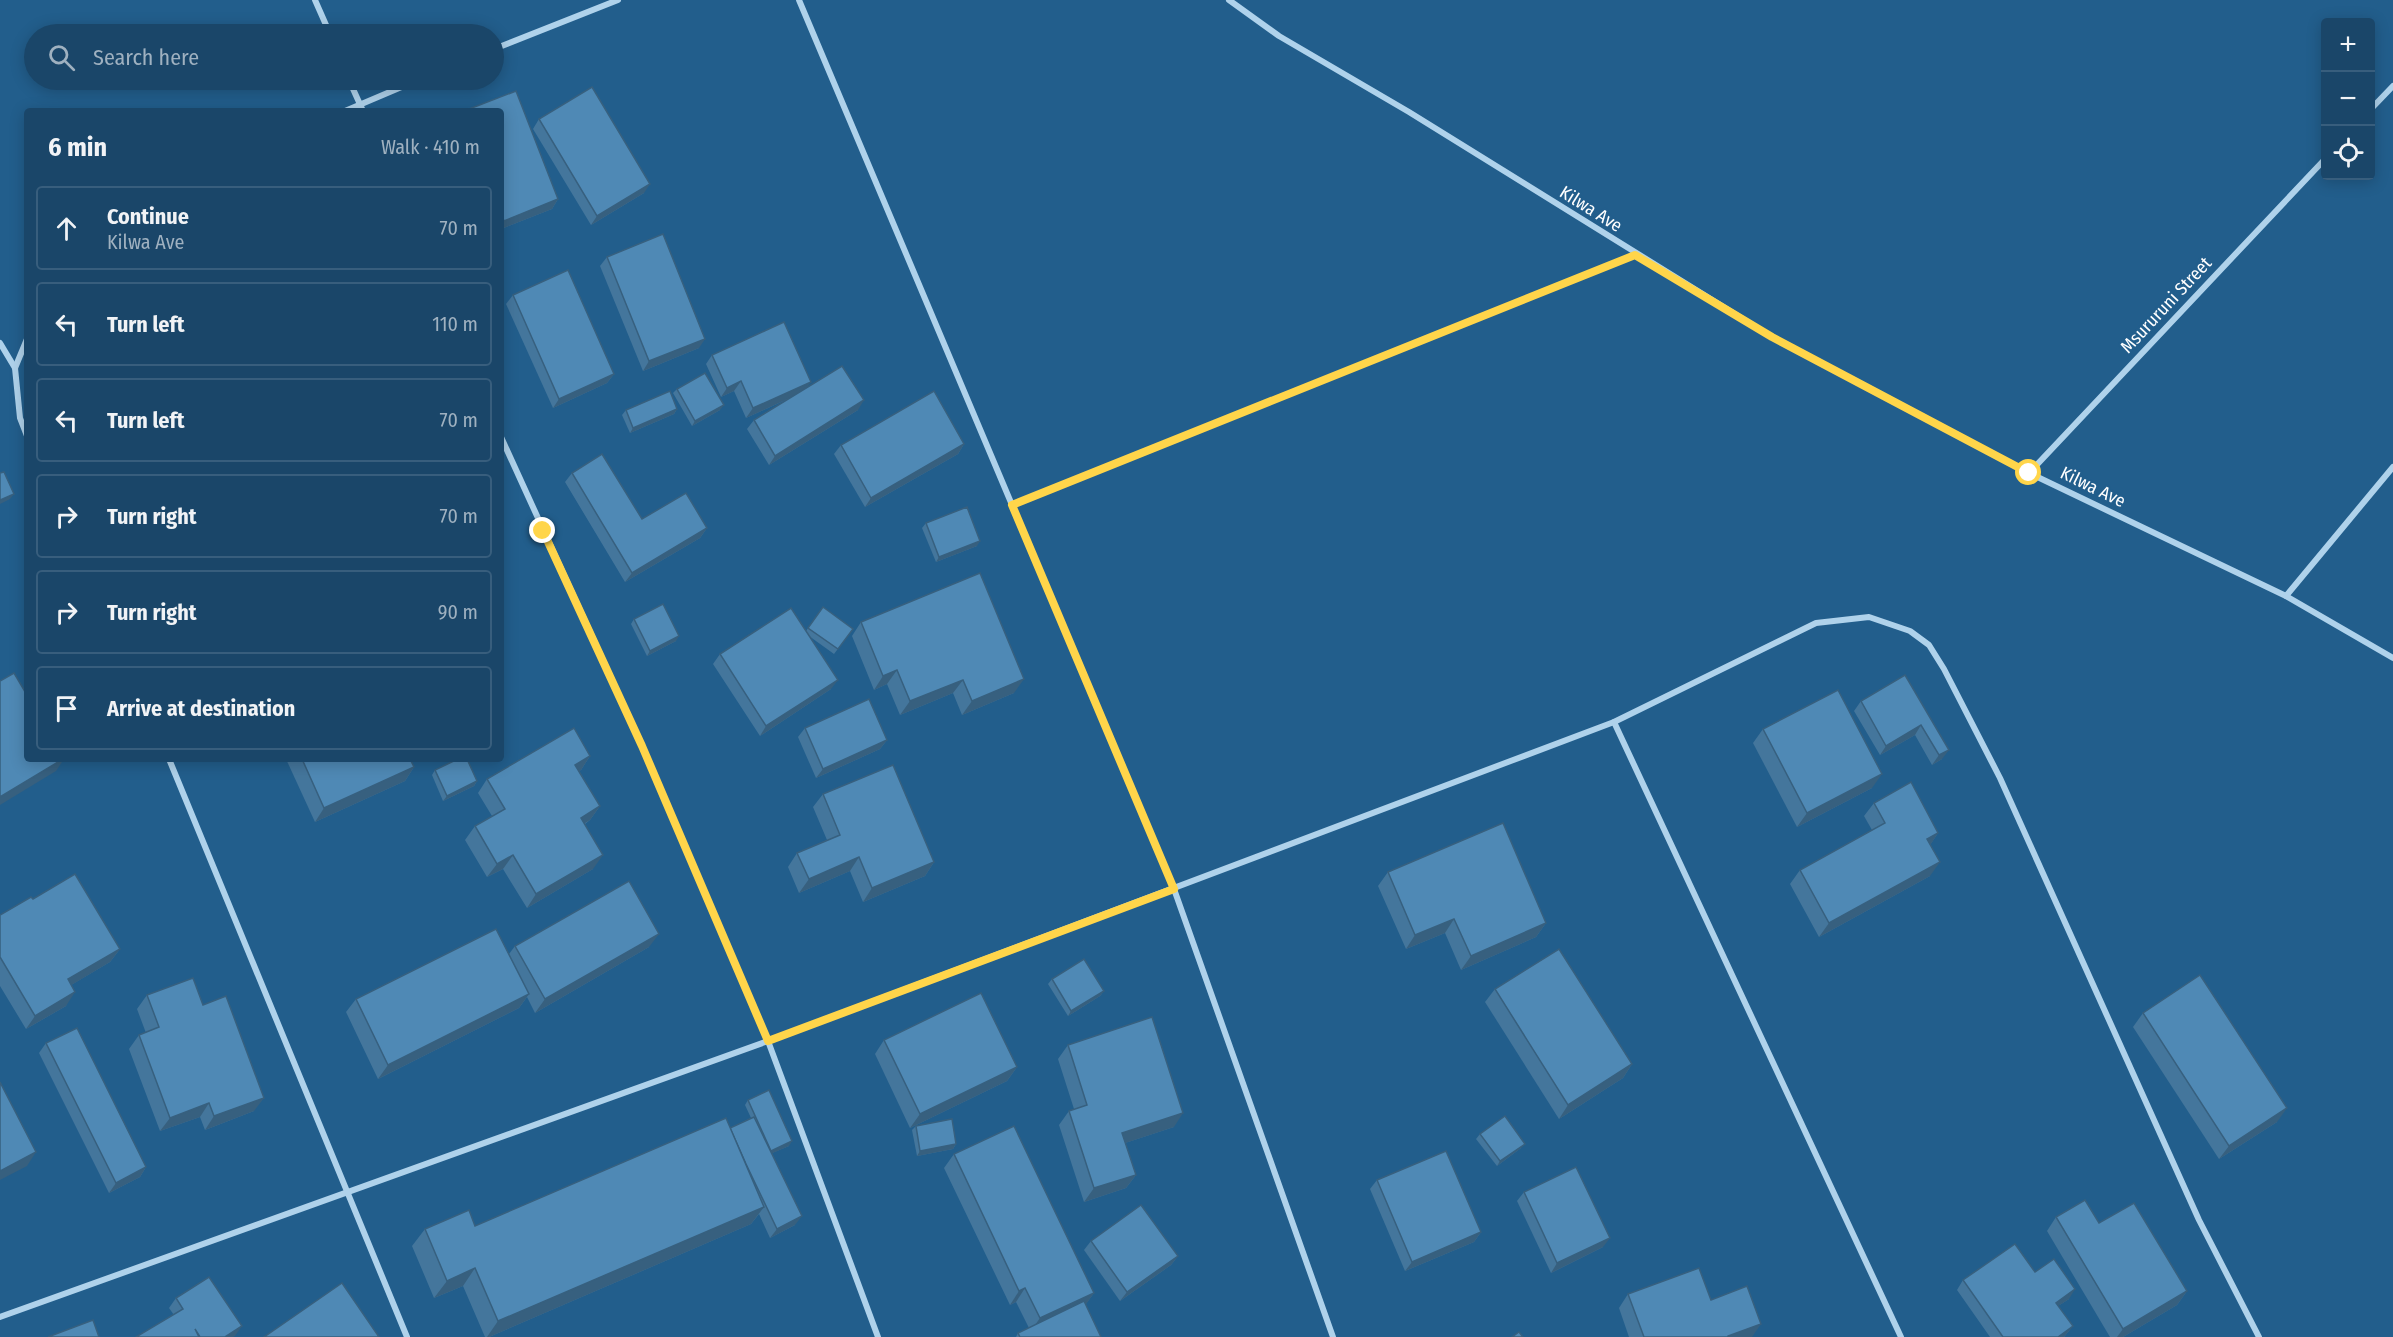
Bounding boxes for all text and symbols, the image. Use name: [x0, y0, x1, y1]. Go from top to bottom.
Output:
map controls: [2321, 18, 2375, 180]
button: +: [2321, 18, 2375, 72]
search box: [24, 24, 504, 90]
icon: search: [45, 41, 78, 74]
text: Search here: [93, 44, 199, 71]
button: −: [2321, 72, 2375, 126]
button: locate: [2321, 126, 2375, 180]
text: 6 min: [48, 132, 107, 163]
text: Walk · 410 m: [381, 135, 480, 159]
street label: Kilwa Ave: [1556, 181, 1626, 237]
text: Continue: [107, 203, 189, 230]
icon: ahead: [50, 212, 83, 245]
text: 70 m: [440, 216, 478, 240]
text: Kilwa Ave: [107, 230, 184, 254]
street label: Msururuni Street: [2116, 252, 2216, 358]
icon: left: [50, 308, 83, 341]
text: Turn left: [107, 311, 185, 338]
text: 110 m: [432, 312, 478, 336]
icon: left: [50, 404, 83, 437]
text: Turn left: [107, 407, 185, 434]
text: 70 m: [440, 408, 478, 432]
route start: [2015, 459, 2041, 485]
street label: Kilwa Ave: [2057, 462, 2129, 512]
icon: right: [50, 500, 83, 533]
text: Turn right: [107, 503, 196, 530]
text: 70 m: [440, 504, 478, 528]
route end: [529, 517, 555, 543]
icon: right: [50, 596, 83, 629]
text: Turn right: [107, 599, 196, 626]
text: 90 m: [438, 600, 478, 624]
icon: arrive: [50, 692, 83, 725]
text: Arrive at destination: [107, 695, 295, 722]

